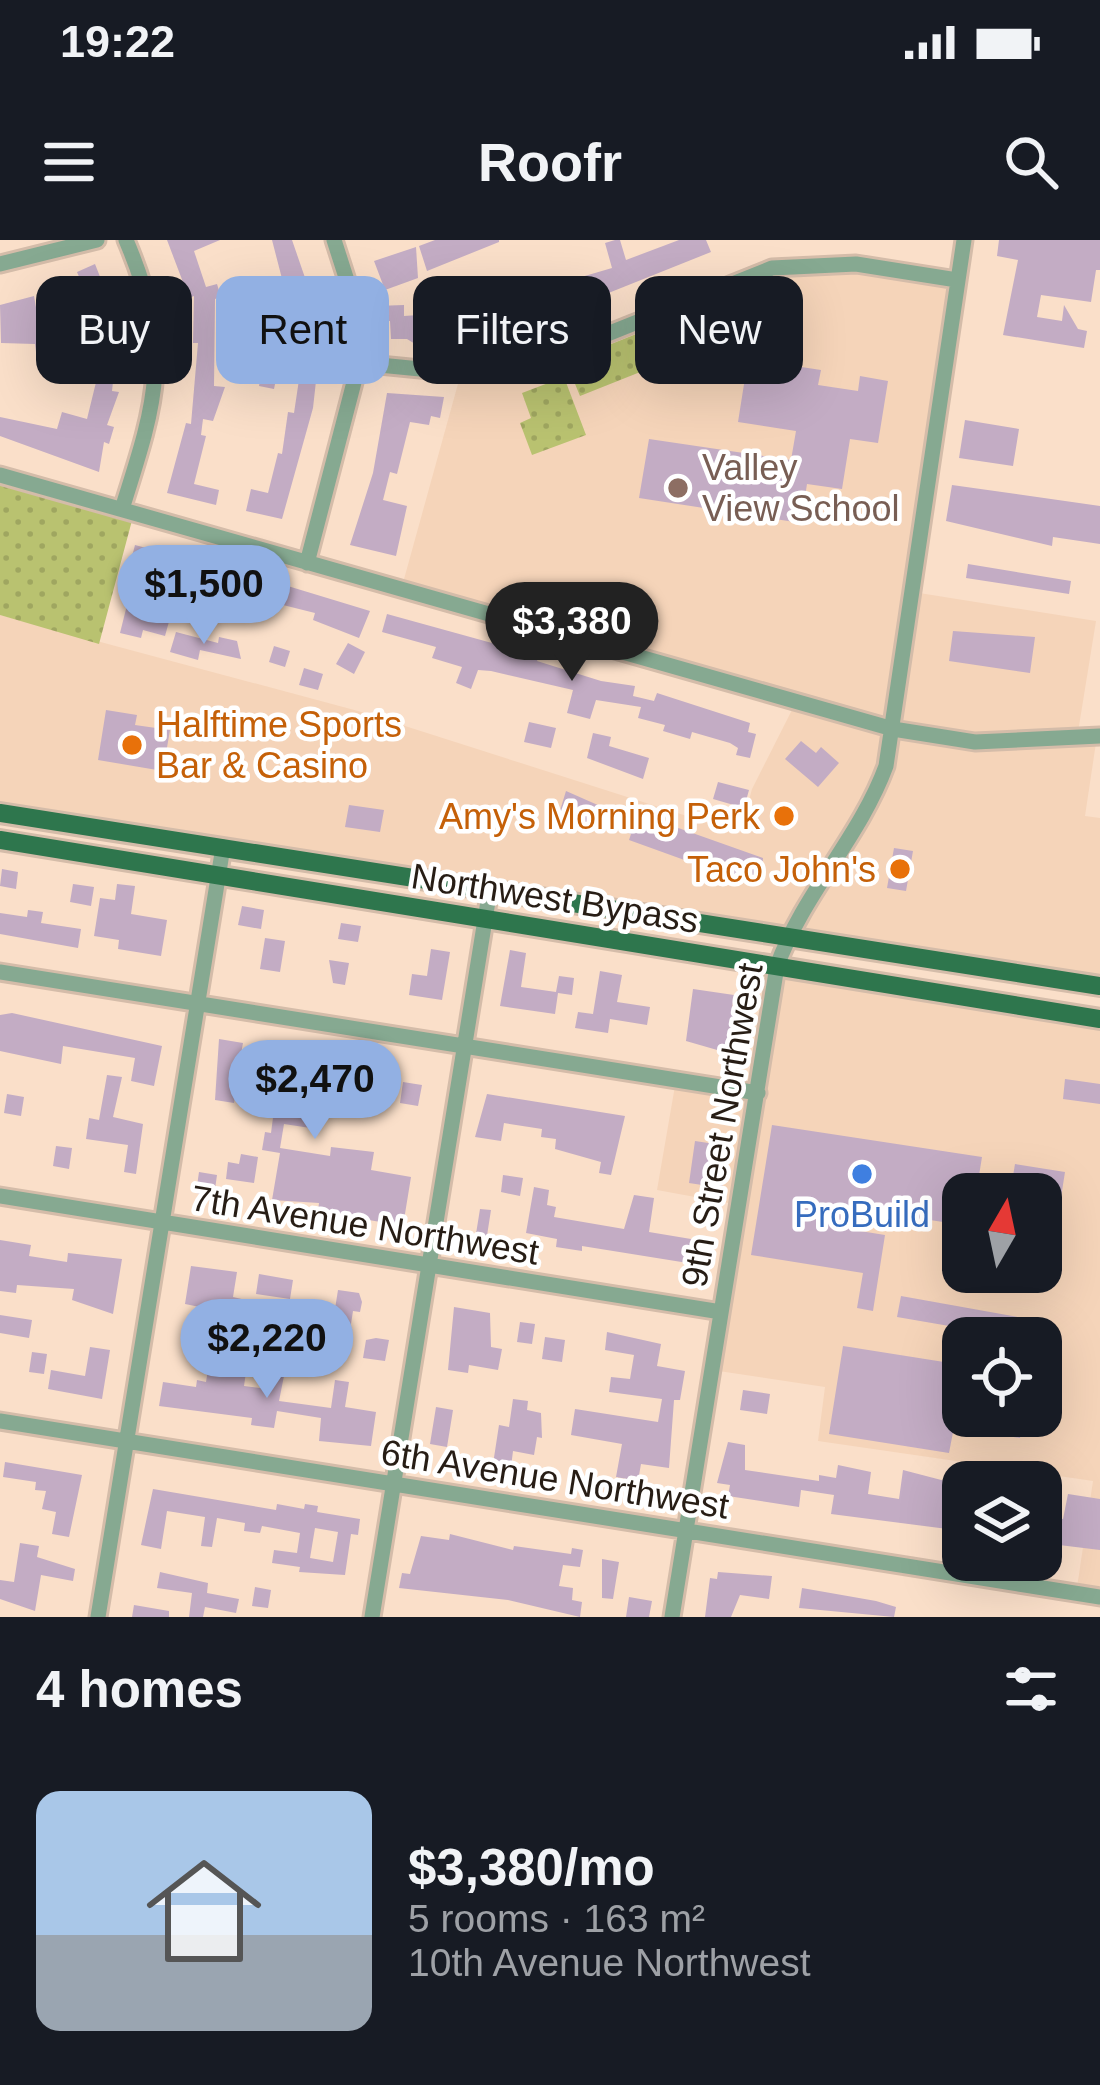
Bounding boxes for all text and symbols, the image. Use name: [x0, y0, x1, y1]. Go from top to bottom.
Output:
text: 19:22: [60, 16, 175, 67]
icon: menu: [36, 129, 102, 195]
icon: search: [998, 129, 1064, 195]
text: Roofr: [478, 132, 622, 192]
chip: Buy: [36, 276, 192, 384]
chip: Rent: [216, 276, 389, 384]
chip: Filters: [413, 276, 611, 384]
chip: New: [635, 276, 803, 384]
place label: Valley View School: [702, 447, 899, 529]
marker: Valley View School: [665, 475, 691, 501]
pin: $1,500: [106, 545, 302, 647]
text: $1,500: [144, 562, 264, 605]
pin: $3,380: [474, 582, 670, 684]
text: $3,380: [512, 599, 632, 642]
place label: Halftime Sports Bar & Casino: [156, 704, 402, 786]
marker: Halftime Sports Bar & Casino: [119, 732, 145, 758]
place label: Amy's Morning Perk: [439, 796, 761, 837]
marker: Amy's Morning Perk: [771, 803, 797, 829]
place label: Taco John's: [687, 849, 876, 890]
street label: Northwest Bypass: [409, 855, 701, 941]
marker: Taco John's: [887, 856, 913, 882]
street label: 9th Street Northwest: [673, 960, 771, 1290]
pin: $2,470: [217, 1040, 413, 1142]
text: $2,470: [255, 1057, 375, 1100]
marker: ProBuild: [849, 1161, 875, 1187]
north arrow: [942, 1173, 1062, 1293]
map controls: [942, 1173, 1062, 1581]
street label: 7th Avenue Northwest: [188, 1177, 542, 1273]
place label: ProBuild: [794, 1194, 930, 1235]
pin: $2,220: [169, 1299, 365, 1401]
text: $2,220: [207, 1316, 327, 1359]
button: locate: [942, 1317, 1062, 1437]
street label: 6th Avenue Northwest: [378, 1431, 732, 1527]
button: layers: [942, 1461, 1062, 1581]
icon: filters: [998, 1656, 1064, 1722]
text: 4 homes: [36, 1661, 243, 1718]
icon: home: [132, 1839, 276, 1983]
text: $3,380/mo: [408, 1839, 655, 1896]
text: 5 rooms · 163 m²: [408, 1897, 705, 1940]
text: 10th Avenue Northwest: [408, 1941, 811, 1984]

